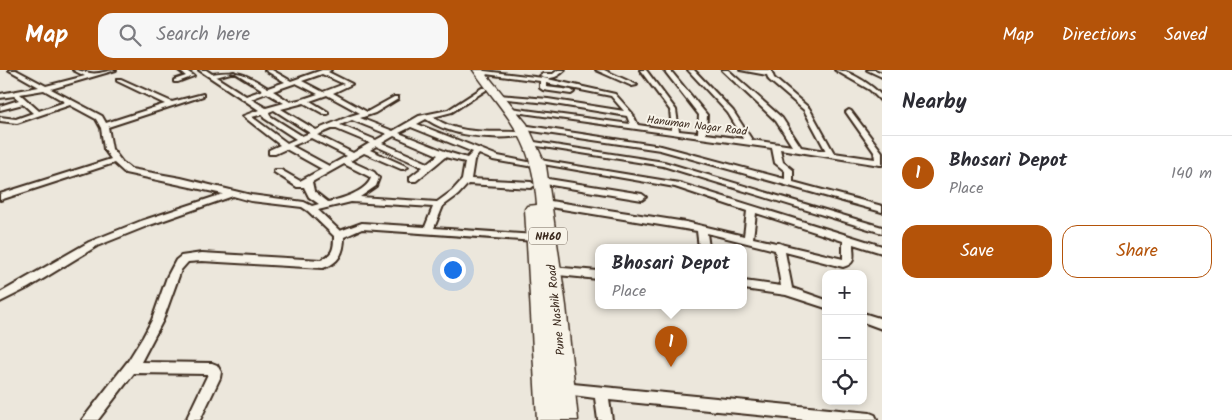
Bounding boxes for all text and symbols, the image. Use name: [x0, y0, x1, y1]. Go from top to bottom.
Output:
search box: [98, 13, 448, 58]
text: Map: [25, 16, 68, 55]
text: Search here: [156, 20, 250, 50]
icon: search: [116, 21, 144, 49]
text: Map: [1002, 21, 1034, 50]
text: Directions: [1062, 21, 1136, 50]
text: Saved: [1164, 21, 1207, 50]
text: Nearby: [902, 86, 967, 119]
street label: Hanuman Nagar Road: [646, 111, 749, 141]
text: Bhosari Depot: [949, 146, 1067, 176]
text: 1: [916, 161, 920, 186]
text: 140 m: [1171, 161, 1212, 186]
text: Place: [949, 176, 983, 201]
button: Save: [902, 225, 1052, 278]
button: Share: [1062, 225, 1212, 278]
road number: NH60: [529, 228, 567, 245]
popup: [595, 244, 747, 309]
text: Bhosari Depot: [612, 249, 730, 279]
your location: [440, 257, 466, 283]
street label: Pune Nashik Road: [542, 262, 571, 356]
map controls: [822, 270, 867, 405]
button: +: [822, 270, 867, 315]
text: Place: [612, 279, 646, 304]
button: −: [822, 315, 867, 360]
pin: 1: [655, 326, 687, 367]
button: locate: [822, 360, 867, 405]

